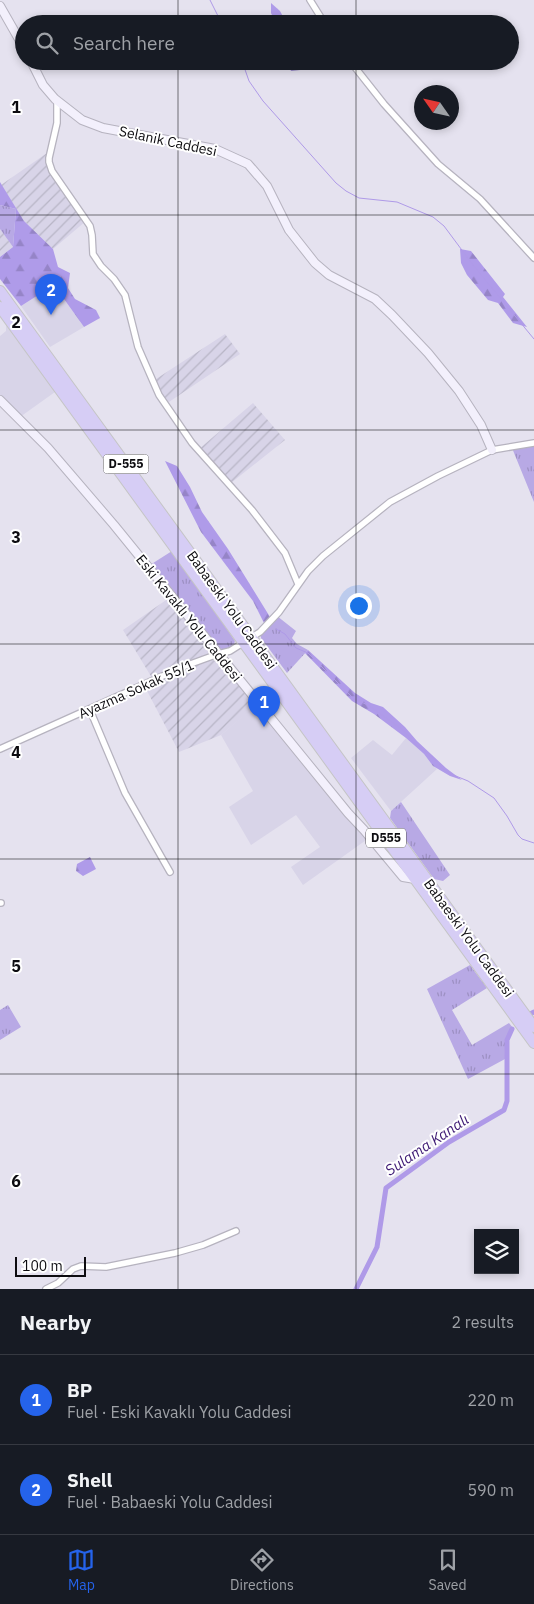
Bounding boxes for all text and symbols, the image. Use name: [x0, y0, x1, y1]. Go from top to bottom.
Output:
search box: [15, 15, 519, 70]
icon: search: [33, 29, 61, 57]
text: Search here: [73, 31, 175, 55]
north arrow: [414, 85, 459, 130]
text: 1: [11, 97, 21, 117]
street label: Selanik Caddesi: [117, 122, 219, 160]
pin: 2: [35, 274, 67, 315]
text: 2: [11, 312, 21, 332]
road number: D-555: [104, 454, 148, 474]
text: 3: [11, 527, 21, 547]
street label: Babaeski Yolu Caddesi: [183, 547, 281, 673]
street label: Eski Kavaklı Yolu Caddesi: [132, 551, 246, 685]
your location: [346, 593, 372, 619]
street label: Ayazma Sokak 55/1: [75, 655, 197, 723]
pin: 1: [248, 686, 280, 727]
text: 4: [11, 742, 21, 762]
road number: D555: [366, 828, 406, 848]
street label: Babaeski Yolu Caddesi: [420, 875, 518, 1001]
text: 5: [11, 956, 21, 976]
water label: Sulama Kanalı: [381, 1109, 472, 1180]
text: 6: [11, 1171, 21, 1191]
map controls: [474, 1229, 519, 1274]
button: layers: [474, 1229, 519, 1274]
scale bar: [15, 1254, 86, 1277]
text: 100 m: [22, 1257, 63, 1275]
text: Nearby: [20, 1308, 91, 1336]
text: 2 results: [451, 1312, 514, 1332]
text: BP: [67, 1378, 92, 1402]
text: 1: [31, 1390, 41, 1410]
text: 220 m: [467, 1390, 514, 1410]
text: Fuel · Eski Kavaklı Yolu Caddesi: [67, 1402, 292, 1422]
text: Shell: [67, 1468, 112, 1492]
text: 2: [31, 1480, 41, 1500]
text: 590 m: [467, 1480, 514, 1500]
text: Fuel · Babaeski Yolu Caddesi: [67, 1492, 273, 1512]
tab: Map: [67, 1546, 95, 1594]
tab: Directions: [230, 1546, 294, 1594]
tab: Saved: [429, 1546, 467, 1594]

